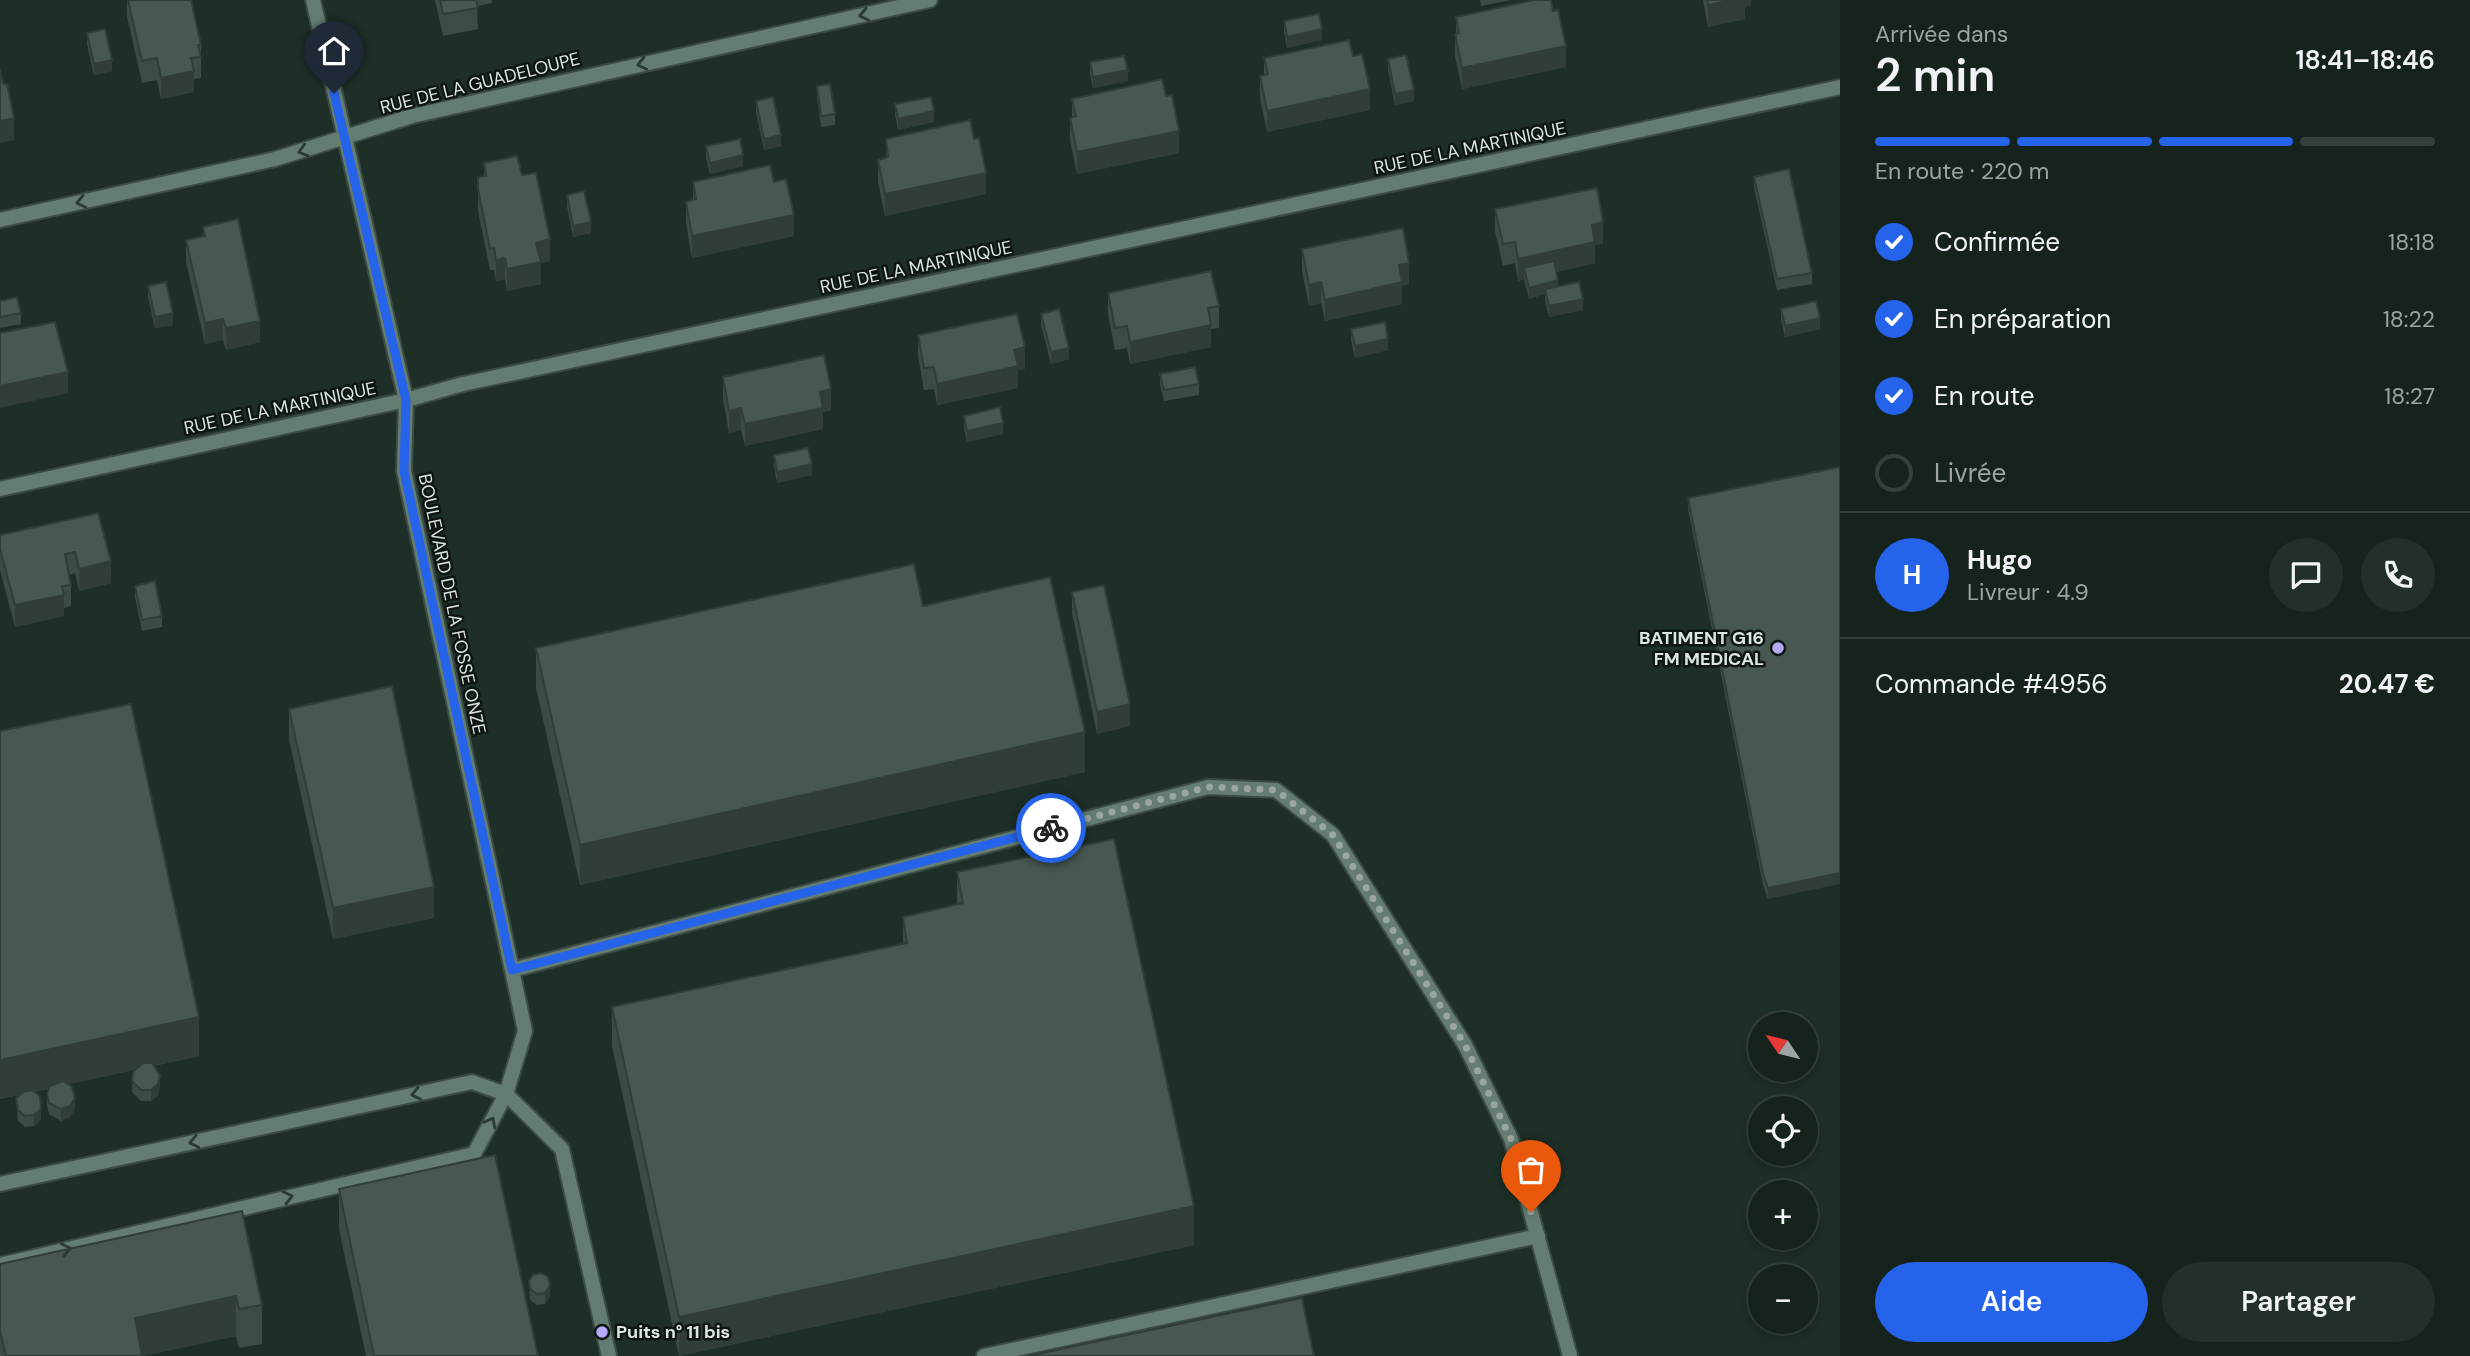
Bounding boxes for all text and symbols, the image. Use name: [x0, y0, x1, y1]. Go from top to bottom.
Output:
one-way arrow: [858, 7, 870, 21]
text: Arrivée dans: [1875, 19, 2008, 49]
pin: [304, 21, 364, 93]
icon: home: [315, 32, 353, 70]
text: 18:41–18:46: [2295, 43, 2435, 77]
text: 2 min: [1875, 45, 1995, 105]
street label: RUE DE LA GUADELOUPE: [378, 47, 582, 119]
one-way arrow: [636, 56, 648, 71]
street label: RUE DE LA MARTINIQUE: [1372, 116, 1568, 180]
one-way arrow: [297, 143, 309, 158]
text: En route · 220 m: [1875, 156, 2049, 186]
one-way arrow: [75, 193, 87, 208]
icon: check: [1875, 223, 1913, 261]
text: Confirmée: [1934, 225, 2060, 259]
text: 18:18: [2388, 227, 2435, 257]
street label: RUE DE LA MARTINIQUE: [818, 235, 1014, 299]
icon: check: [1875, 300, 1913, 338]
text: En préparation: [1934, 302, 2111, 336]
text: 18:22: [2383, 304, 2435, 334]
street label: RUE DE LA MARTINIQUE: [182, 376, 378, 440]
icon: check: [1875, 377, 1913, 415]
text: En route: [1934, 379, 2035, 413]
text: 18:27: [2384, 381, 2435, 411]
text: Livrée: [1934, 456, 2006, 490]
street label: BOULEVARD DE LA FOSSE ONZE: [413, 472, 491, 736]
button: chat: [2269, 538, 2343, 612]
button: phone: [2361, 538, 2435, 612]
text: Hugo: [1967, 543, 2032, 577]
text: H: [1903, 558, 1921, 592]
text: Livreur · 4.9: [1967, 577, 2089, 607]
place label: BATIMENT G16 FM MEDICAL: [1639, 626, 1764, 671]
marker: BATIMENT G16 FM MEDICAL: [1770, 640, 1786, 656]
text: Commande #4956: [1875, 667, 2108, 701]
text: 20.47 €: [2339, 667, 2435, 701]
courier: [1016, 793, 1086, 863]
icon: bike: [1032, 809, 1070, 847]
north arrow: [1748, 1012, 1818, 1082]
map controls: [1748, 1012, 1818, 1334]
one-way arrow: [410, 1086, 422, 1101]
button: locate: [1748, 1096, 1818, 1166]
one-way arrow: [483, 1117, 496, 1129]
one-way arrow: [188, 1133, 200, 1148]
pin: [1501, 1140, 1561, 1212]
icon: bag: [1512, 1151, 1550, 1189]
button: +: [1748, 1180, 1818, 1250]
one-way arrow: [282, 1191, 294, 1206]
one-way arrow: [60, 1243, 72, 1257]
button: Aide: [1875, 1262, 2148, 1342]
button: Partager: [2162, 1262, 2435, 1342]
button: −: [1748, 1264, 1818, 1334]
place label: Puits n° 11 bis: [616, 1320, 730, 1344]
marker: Puits n° 11 bis: [594, 1324, 610, 1340]

